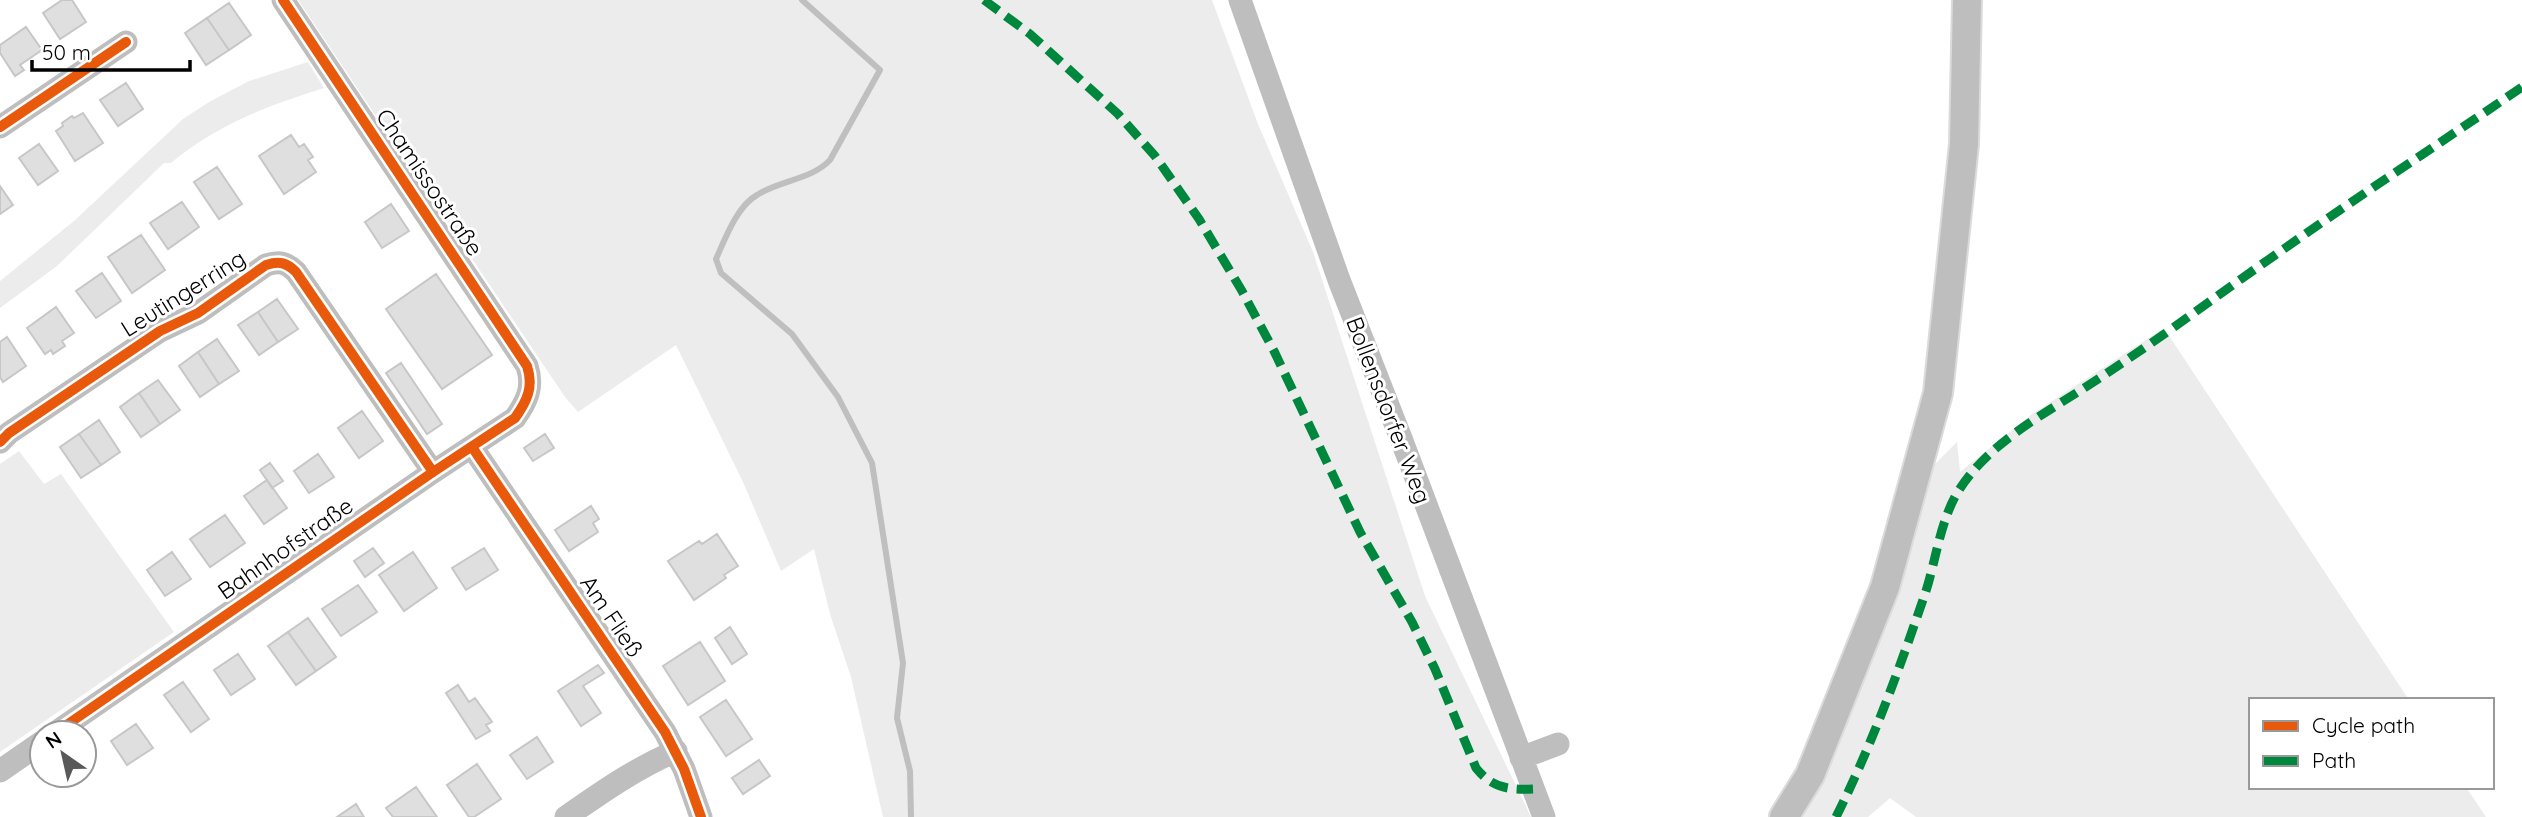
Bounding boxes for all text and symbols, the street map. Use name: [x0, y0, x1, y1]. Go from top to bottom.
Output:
scale bar: [32, 28, 189, 72]
text: 50 m: [42, 39, 91, 65]
street label: Chamissostraße: [370, 103, 490, 261]
street label: Leutingerring: [115, 243, 251, 343]
street label: Bollensdorfer Weg: [1340, 313, 1438, 507]
street label: Bahnhofstraße: [212, 491, 358, 605]
street label: Am Fließ: [574, 570, 650, 662]
legend: [2249, 698, 2494, 789]
text: Cycle path: [2312, 712, 2415, 738]
north arrow: [28, 719, 98, 789]
text: N: [41, 726, 66, 754]
text: Path: [2312, 747, 2356, 773]

